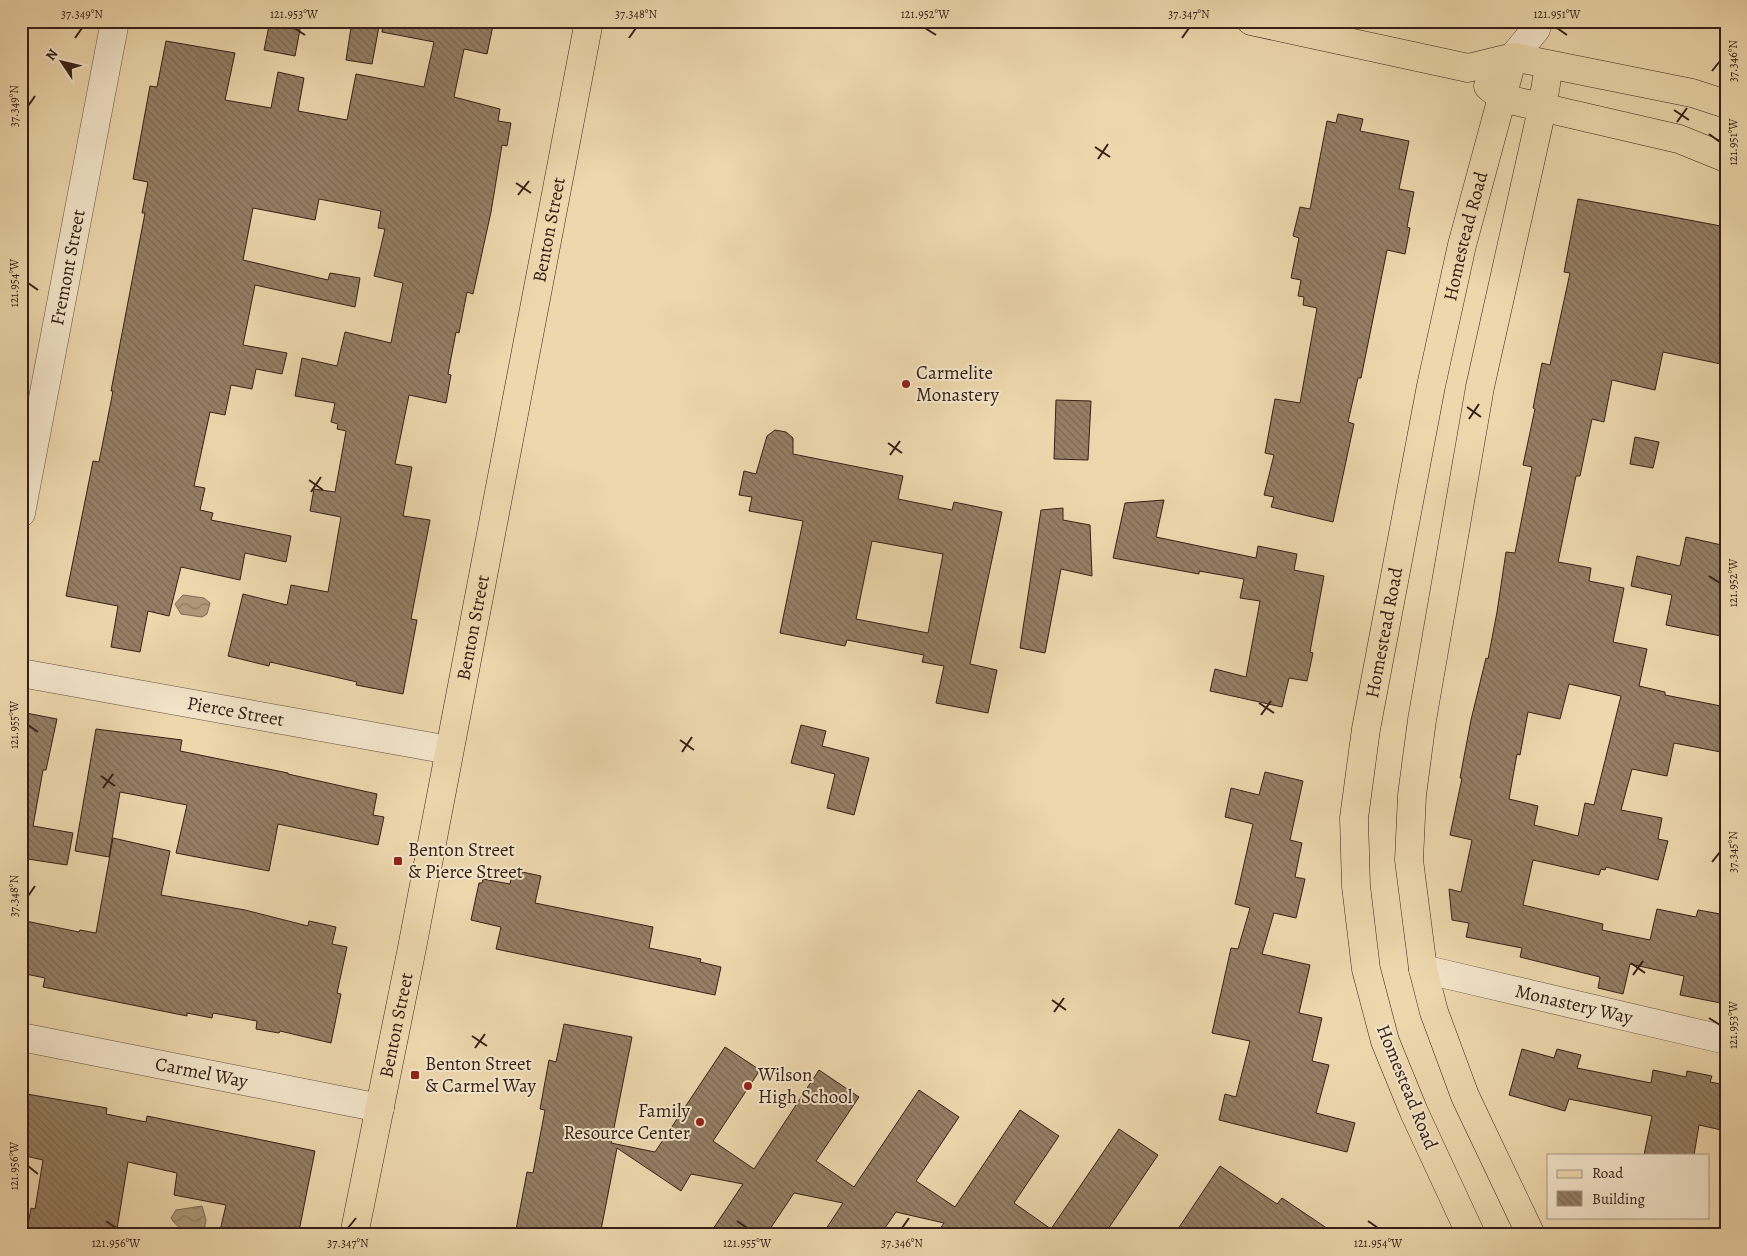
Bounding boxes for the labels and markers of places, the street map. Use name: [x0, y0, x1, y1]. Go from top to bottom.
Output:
place label: Carmelite Monastery: [916, 360, 999, 408]
marker: Carmelite Monastery: [900, 378, 912, 390]
place label: Benton Street & Pierce Street: [408, 837, 523, 885]
marker: Benton Street & Pierce Street: [392, 855, 404, 867]
place label: Benton Street & Carmel Way: [425, 1051, 536, 1099]
place label: Wilson High School: [757, 1062, 853, 1110]
marker: Benton Street & Carmel Way: [409, 1069, 421, 1081]
marker: Wilson High School: [742, 1080, 754, 1092]
place label: Family Resource Center: [563, 1098, 691, 1146]
marker: Family Resource Center: [694, 1116, 706, 1128]

